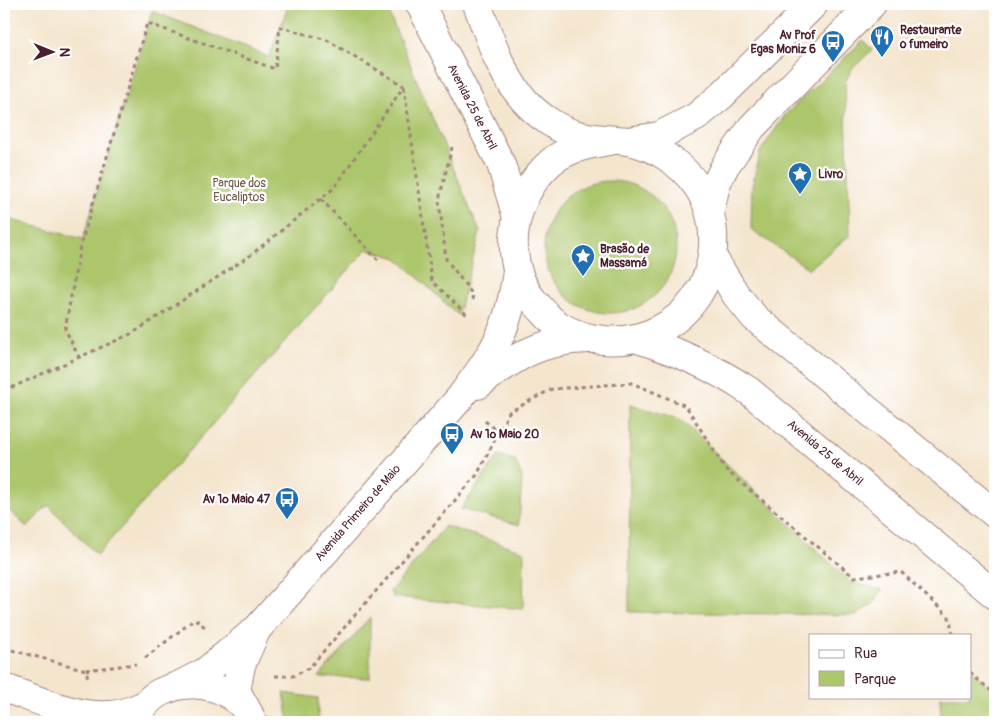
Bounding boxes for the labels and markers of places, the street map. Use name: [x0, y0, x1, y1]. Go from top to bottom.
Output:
place label: Restaurante o fumeiro: [899, 23, 962, 52]
restaurant icon: Restaurante o fumeiro: [869, 24, 895, 58]
place label: Av Prof Egas Moniz 6: [750, 28, 816, 57]
bus stop icon: Av Prof Egas Moniz 6: [820, 29, 846, 63]
place icon: Livro: [787, 161, 813, 195]
place label: Livro: [818, 167, 844, 182]
place label: Brasão de Massamá: [600, 242, 650, 271]
place icon: Brasão de Massamá: [570, 243, 596, 277]
bus stop icon: Av 1º Maio 20: [439, 421, 465, 455]
place label: Av 1º Maio 20: [470, 427, 539, 442]
bus stop icon: Av 1º Maio 47: [274, 486, 300, 520]
place label: Av 1º Maio 47: [202, 492, 271, 507]

